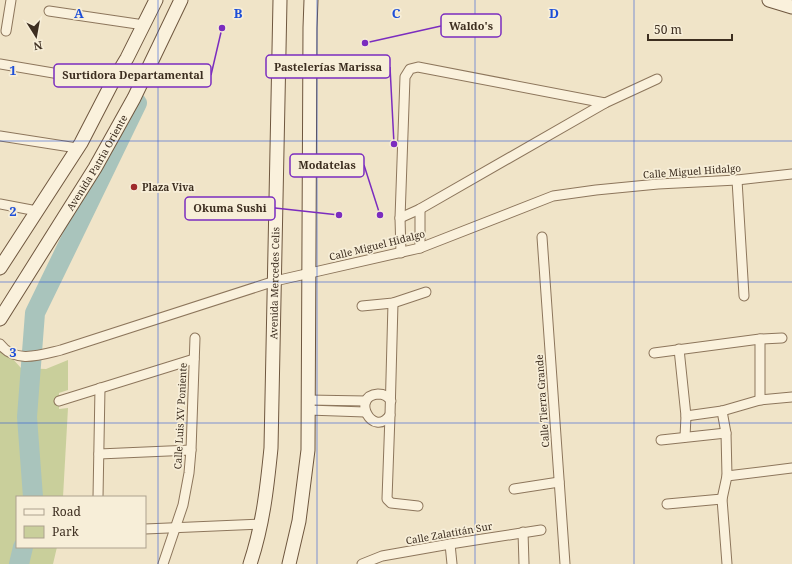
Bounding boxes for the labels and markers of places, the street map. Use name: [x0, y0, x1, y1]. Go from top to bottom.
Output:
callout: Waldo's: [441, 14, 501, 37]
callout: Pastelerías Marissa: [266, 55, 390, 78]
callout: Surtidora Departamental: [54, 64, 211, 87]
callout: Modatelas: [290, 154, 364, 177]
place label: Plaza Viva: [142, 180, 194, 194]
marker: Plaza Viva: [129, 182, 139, 192]
callout: Okuma Sushi: [185, 197, 275, 220]

